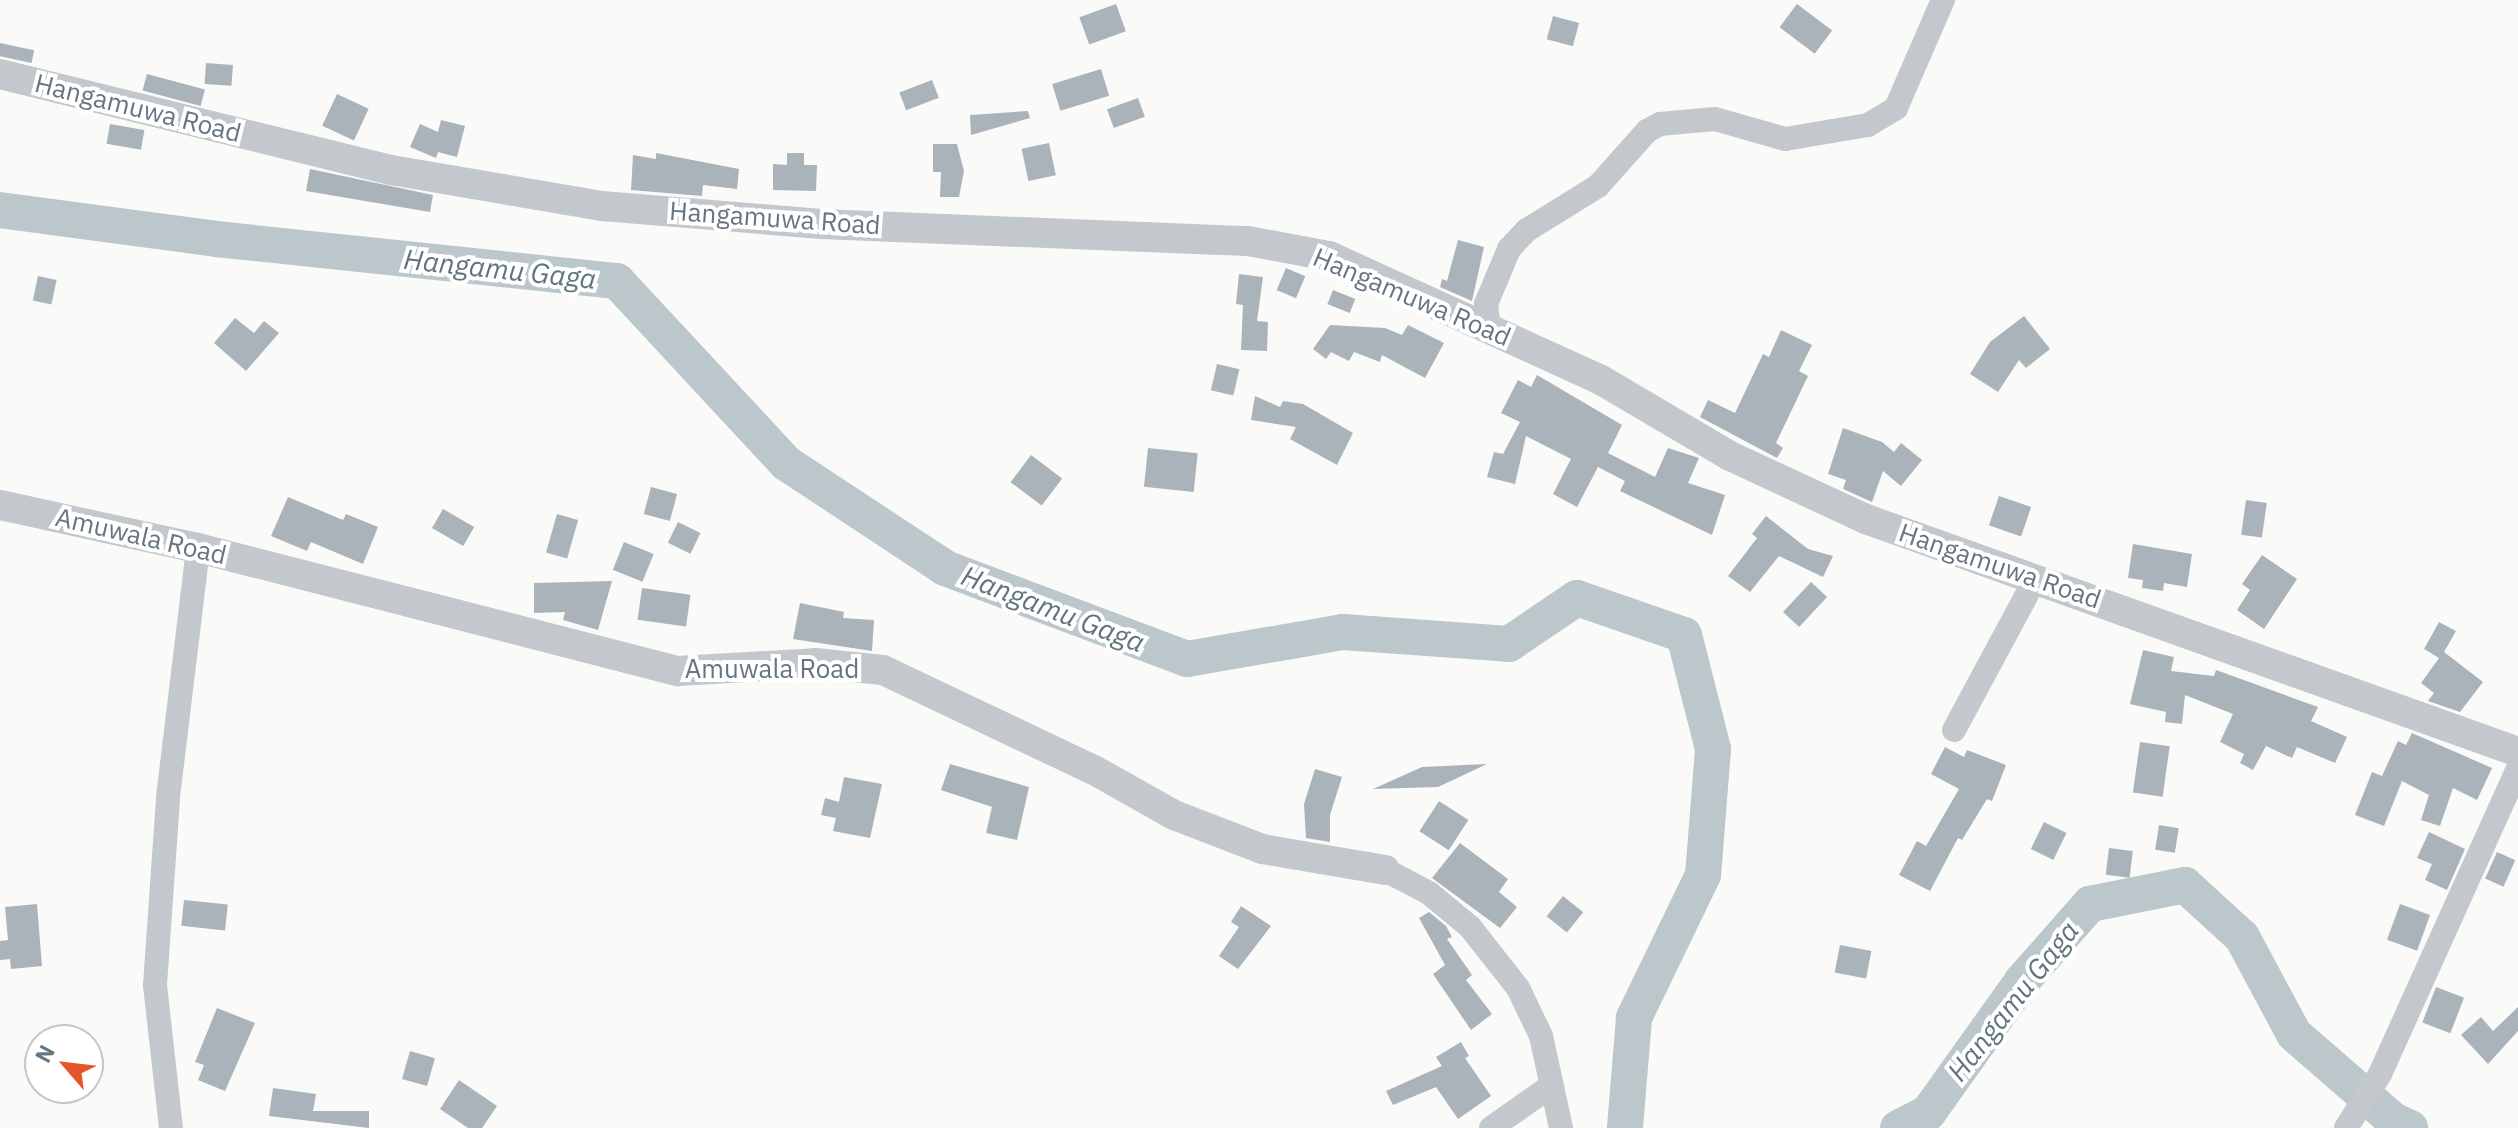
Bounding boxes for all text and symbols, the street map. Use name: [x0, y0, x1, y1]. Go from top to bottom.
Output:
street label: Hangamuwa Road: [32, 67, 244, 149]
street label: Hangamuwa Road: [668, 195, 882, 241]
street label: Hangamuwa Road: [1309, 241, 1515, 353]
water label: Hangamu Gaga: [402, 242, 598, 296]
street label: Amuwala Road: [52, 501, 230, 571]
street label: Hangamuwa Road: [1895, 517, 2105, 615]
water label: Hangamu Gaga: [957, 559, 1149, 659]
street label: Amuwala Road: [685, 653, 859, 685]
water label: Hangamu Gaga: [1940, 914, 2086, 1088]
north arrow: [24, 1024, 104, 1104]
text: N: [28, 1040, 61, 1067]

